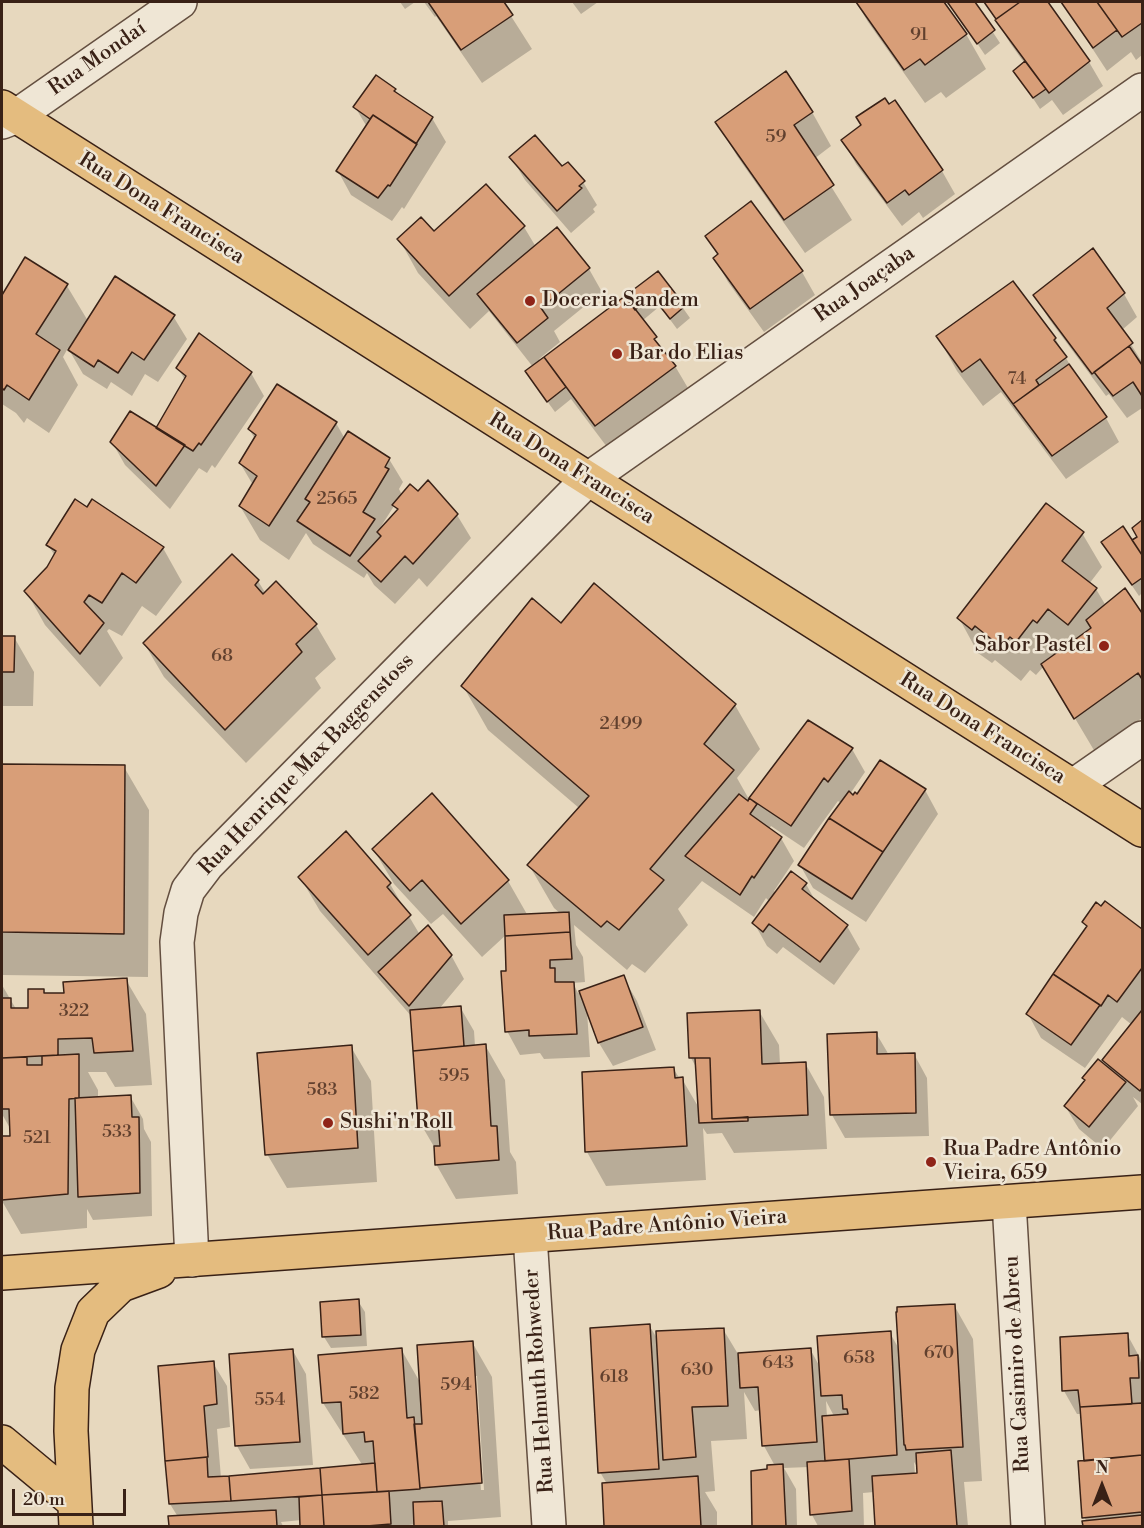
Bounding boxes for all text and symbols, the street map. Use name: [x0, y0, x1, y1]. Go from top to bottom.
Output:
street label: Rua Mondaí: [44, 16, 152, 102]
house number: 91: [910, 25, 928, 47]
house number: 59: [766, 127, 786, 149]
street label: Rua Dona Francisca: [73, 148, 249, 270]
street label: Rua Joaçaba: [810, 241, 920, 329]
place label: Doceria Sandem: [542, 288, 699, 314]
marker: Doceria Sandem: [523, 294, 537, 308]
place label: Bar do Elias: [629, 341, 743, 367]
marker: Bar do Elias: [610, 347, 624, 361]
house number: 74: [1008, 369, 1026, 391]
street label: Rua Dona Francisca: [483, 408, 659, 530]
house number: 2565: [316, 489, 358, 511]
place label: Sabor Pastel: [975, 633, 1092, 659]
marker: Sabor Pastel: [1097, 639, 1111, 653]
house number: 68: [211, 646, 233, 668]
street label: Rua Henrique Max Baggenstoss: [194, 649, 420, 881]
street label: Rua Dona Francisca: [894, 668, 1070, 790]
house number: 2499: [600, 714, 642, 736]
house number: 322: [59, 1001, 89, 1023]
house number: 595: [439, 1066, 469, 1088]
house number: 583: [307, 1080, 337, 1102]
place label: Sushi'n'Roll: [340, 1110, 453, 1136]
marker: Sushi'n'Roll: [321, 1116, 335, 1130]
house number: 533: [102, 1122, 132, 1144]
house number: 521: [23, 1128, 51, 1150]
place label: Rua Padre Antônio Vieira, 659: [943, 1137, 1121, 1187]
marker: Rua Padre Antônio Vieira, 659: [924, 1155, 938, 1169]
street label: Rua Padre Antônio Vieira: [546, 1205, 788, 1247]
street label: Rua Casimiro de Abreu: [1000, 1255, 1036, 1473]
street label: Rua Helmuth Rohweder: [520, 1268, 560, 1494]
house number: 670: [924, 1343, 954, 1365]
house number: 658: [843, 1348, 875, 1370]
house number: 643: [762, 1353, 794, 1375]
house number: 630: [681, 1360, 713, 1382]
house number: 618: [600, 1367, 628, 1389]
house number: 594: [440, 1375, 472, 1397]
house number: 582: [348, 1384, 380, 1406]
house number: 554: [255, 1390, 285, 1412]
north arrow: [1072, 1456, 1132, 1516]
text: N: [1096, 1458, 1108, 1478]
scale bar: [15, 1477, 129, 1515]
text: 20 m: [23, 1488, 65, 1511]

